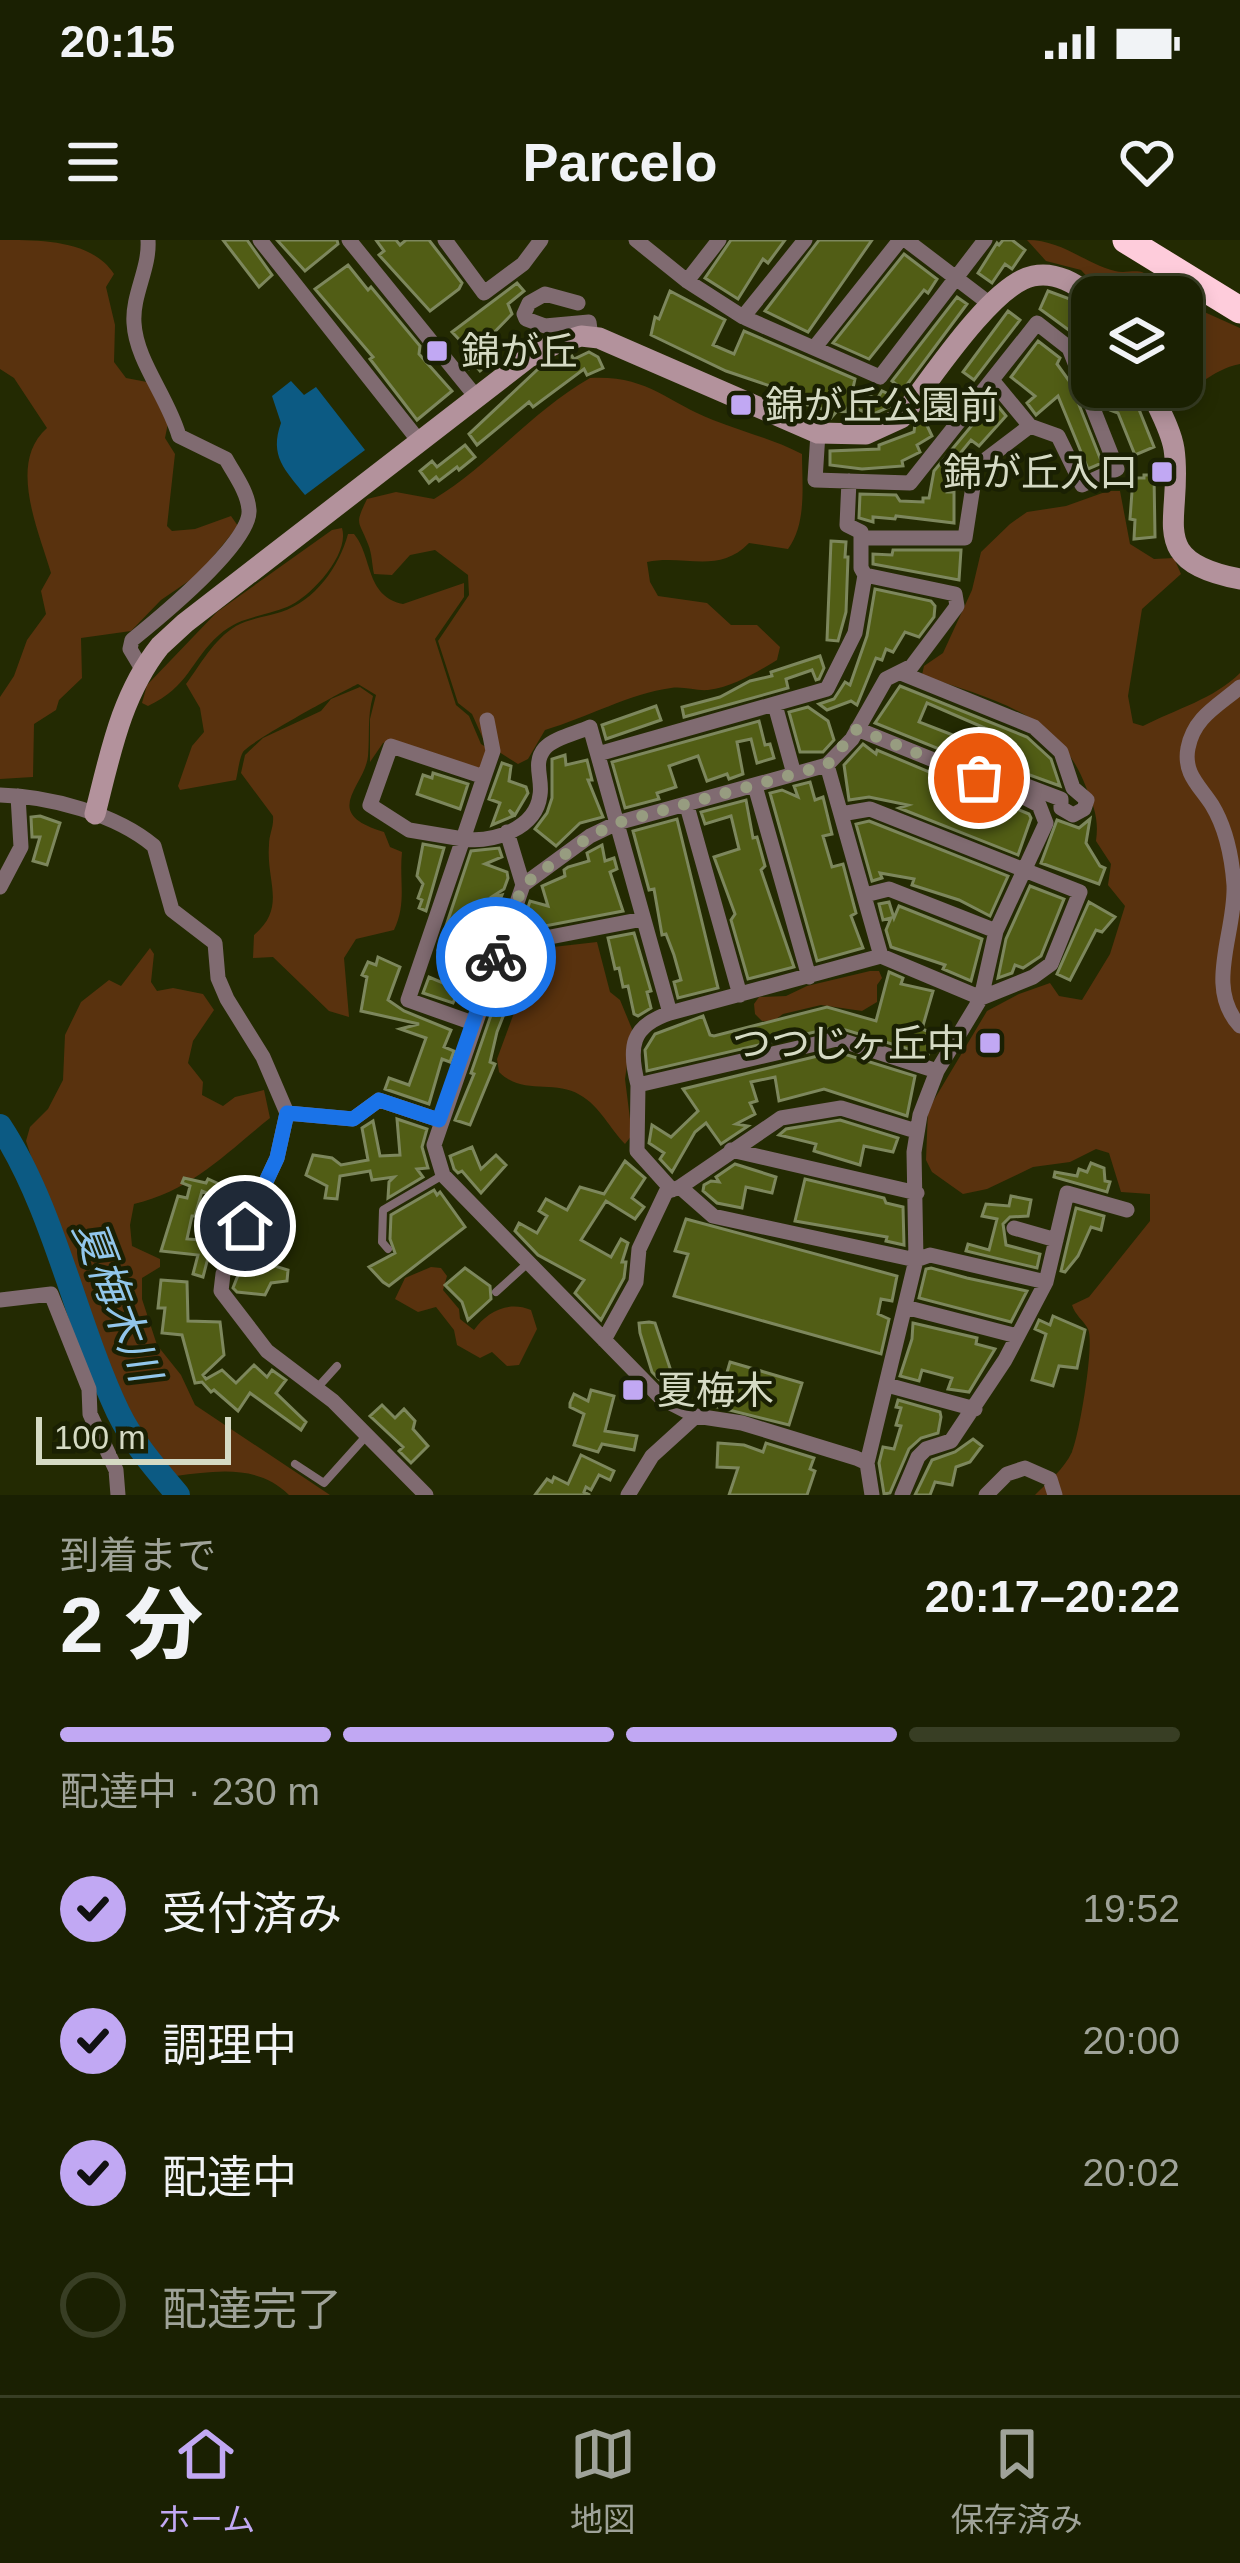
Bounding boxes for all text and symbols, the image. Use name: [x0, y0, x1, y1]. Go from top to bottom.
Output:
text: 20:15: [60, 16, 175, 67]
icon: menu: [60, 129, 126, 195]
icon: heart: [1114, 129, 1180, 195]
text: Parcelo: [522, 132, 718, 192]
map controls: [1071, 276, 1203, 408]
button: layers: [1071, 276, 1203, 408]
place label: 錦が丘: [461, 330, 578, 373]
marker: 錦が丘: [424, 338, 450, 364]
place label: 錦が丘公園前: [765, 384, 999, 427]
marker: 錦が丘公園前: [728, 392, 754, 418]
place label: 錦が丘入口: [943, 451, 1138, 494]
marker: 錦が丘入口: [1149, 459, 1175, 485]
pin: [928, 727, 1030, 829]
icon: bag: [946, 745, 1012, 811]
courier: [436, 897, 556, 1017]
icon: bike: [463, 924, 529, 990]
place label: つつじヶ丘中: [732, 1022, 966, 1065]
marker: つつじヶ丘中: [977, 1030, 1003, 1056]
pin: [194, 1175, 296, 1277]
icon: home: [212, 1193, 278, 1259]
water label: 夏梅木川: [65, 1214, 170, 1392]
place label: 夏梅木: [657, 1369, 774, 1412]
marker: 夏梅木: [620, 1377, 646, 1403]
scale bar: [36, 1411, 231, 1464]
text: 100 m: [54, 1419, 146, 1456]
text: 到着まで: [60, 1534, 216, 1577]
text: 20:17–20:22: [925, 1571, 1180, 1622]
text: 2 分: [60, 1581, 203, 1669]
text: 配達中 · 230 m: [60, 1770, 320, 1813]
icon: check: [60, 1876, 126, 1942]
text: 19:52: [1082, 1887, 1180, 1930]
text: 受付済み: [162, 1888, 342, 1939]
icon: check: [60, 2008, 126, 2074]
text: 20:00: [1082, 2019, 1180, 2062]
text: 調理中: [162, 2020, 297, 2071]
icon: check: [60, 2140, 126, 2206]
text: 20:02: [1082, 2151, 1180, 2194]
text: 配達中: [162, 2152, 297, 2203]
text: 配達完了: [162, 2284, 342, 2335]
tab: ホーム: [157, 2421, 255, 2541]
tab: 地図: [570, 2421, 636, 2541]
tab: 保存済み: [951, 2421, 1083, 2541]

